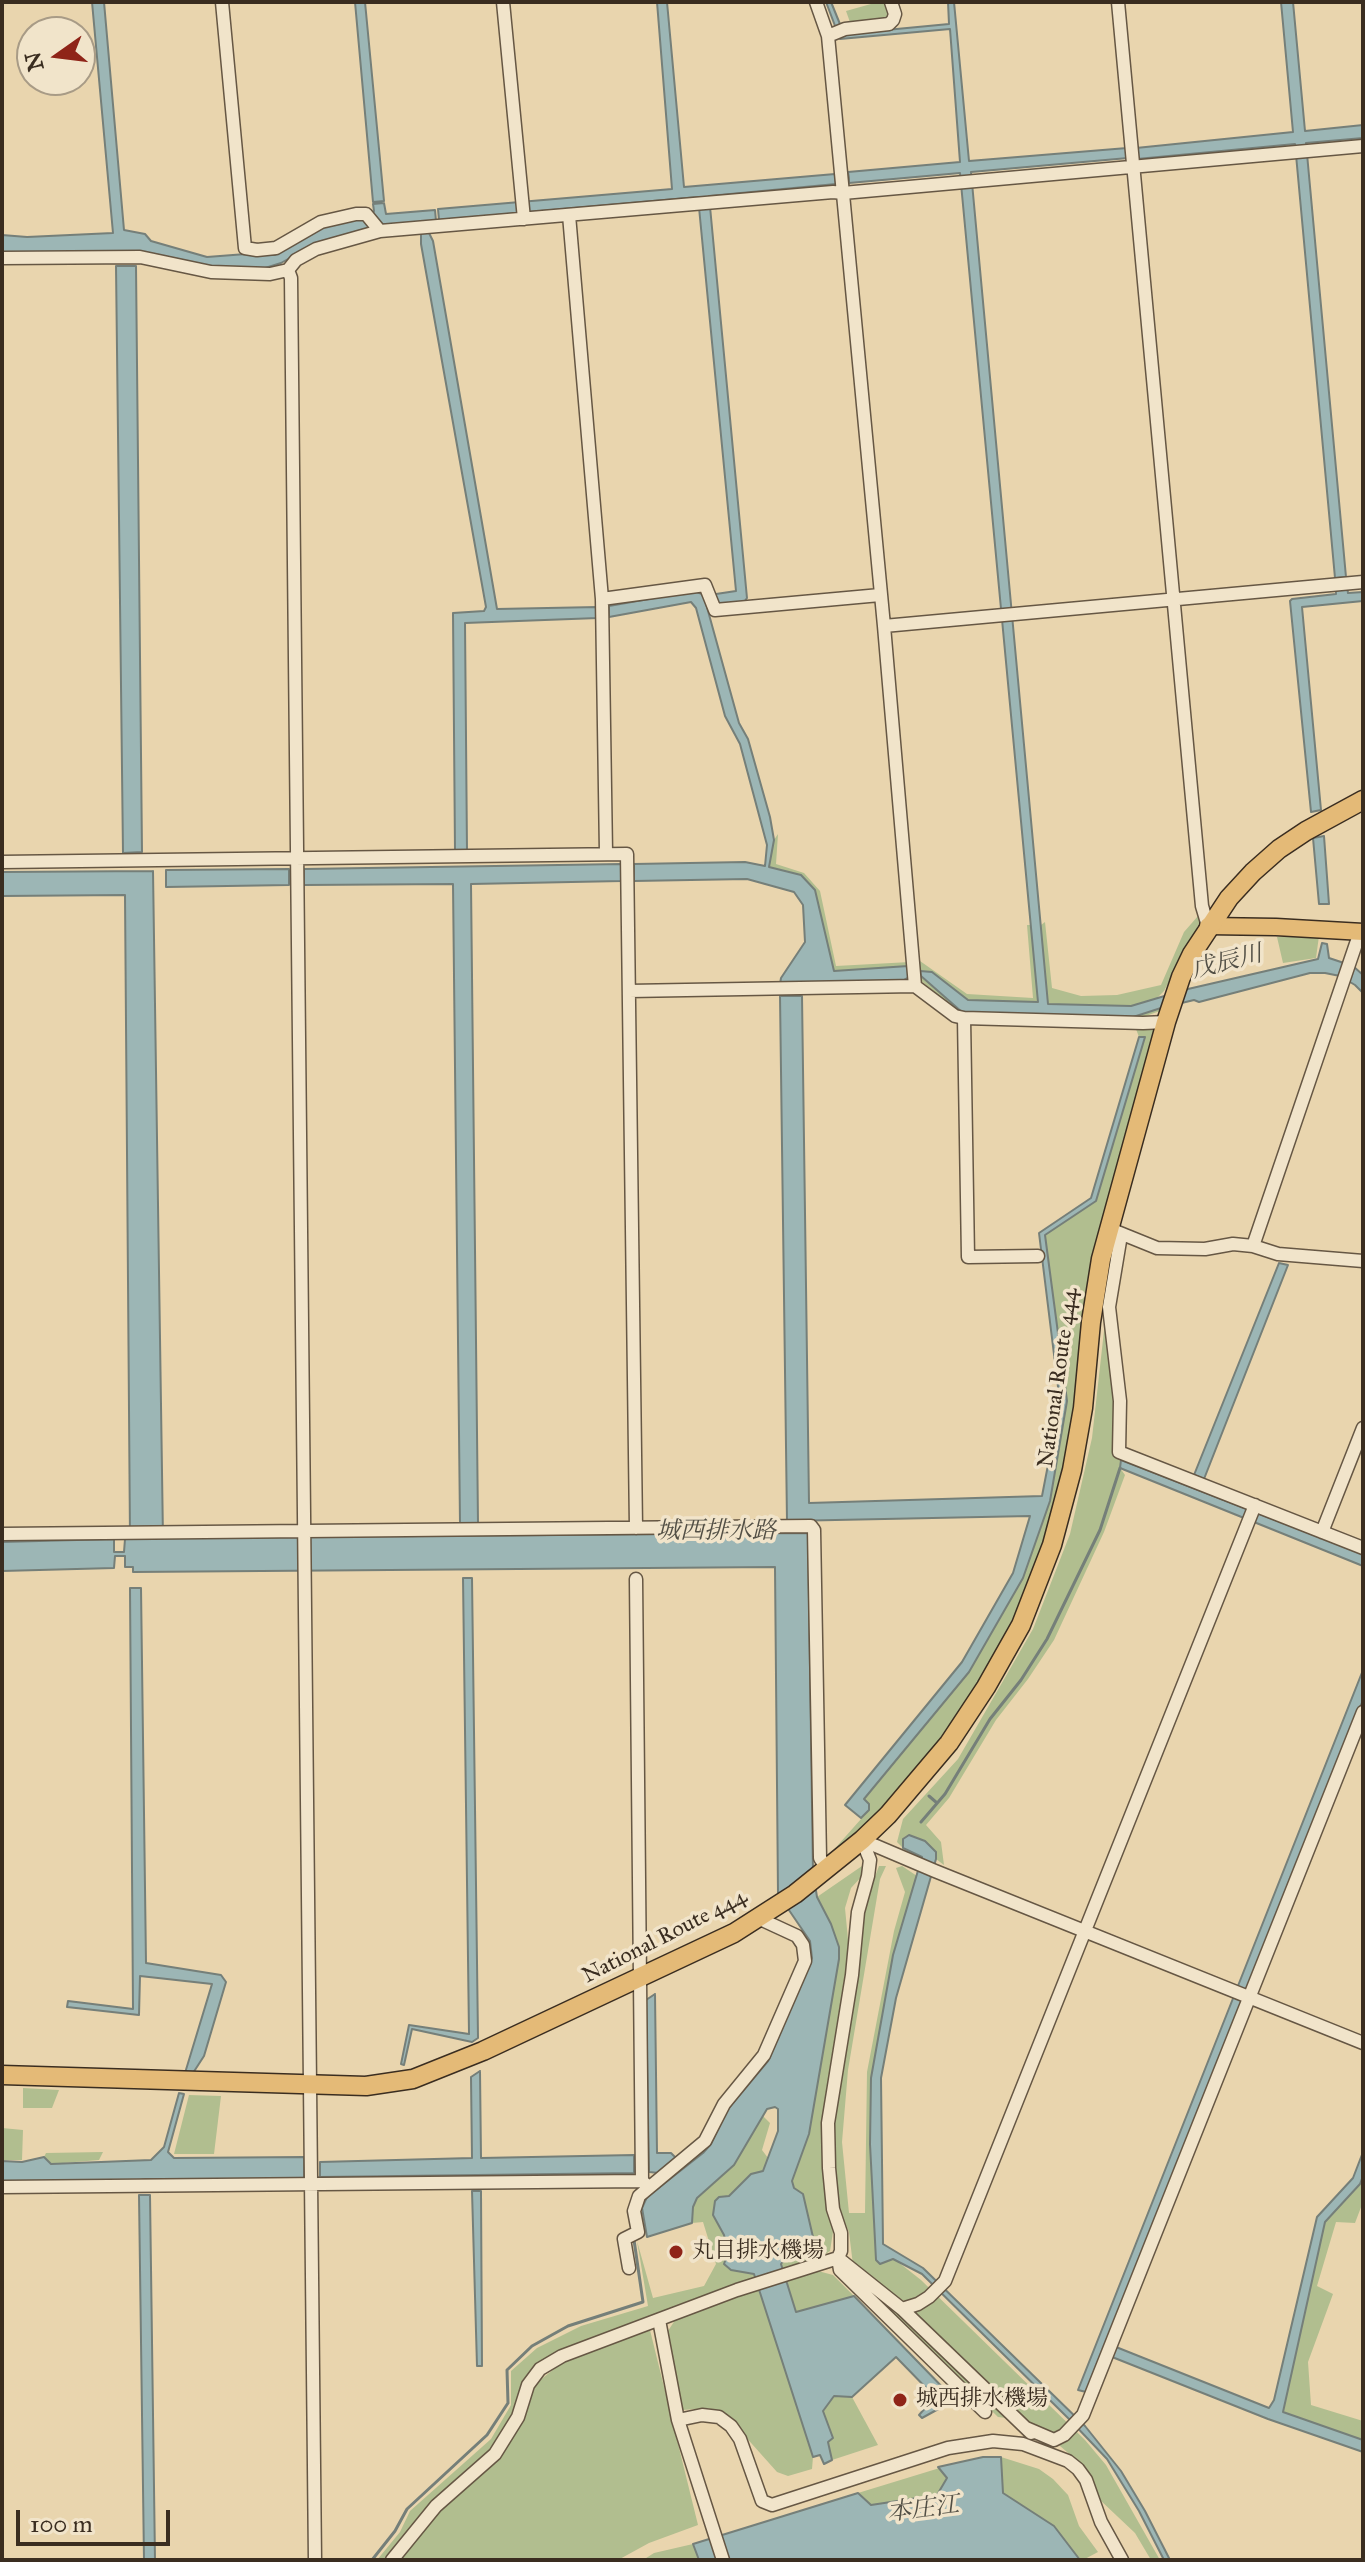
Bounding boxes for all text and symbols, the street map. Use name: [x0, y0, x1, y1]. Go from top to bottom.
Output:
north arrow: [16, 16, 96, 96]
text: N: [19, 49, 50, 74]
water label: 戊辰川: [1189, 940, 1265, 986]
street label: National Route 444: [1033, 1287, 1085, 1469]
water label: 城西排水路: [656, 1518, 776, 1546]
street label: National Route 444: [578, 1884, 752, 1990]
place label: 丸目排水機場: [692, 2239, 824, 2265]
marker: 丸目排水機場: [667, 2243, 685, 2261]
place label: 城西排水機場: [916, 2387, 1048, 2413]
marker: 城西排水機場: [891, 2391, 909, 2409]
water label: 本庄江: [886, 2491, 960, 2529]
scale bar: [20, 2494, 174, 2544]
text: 100 m: [30, 2509, 93, 2539]

